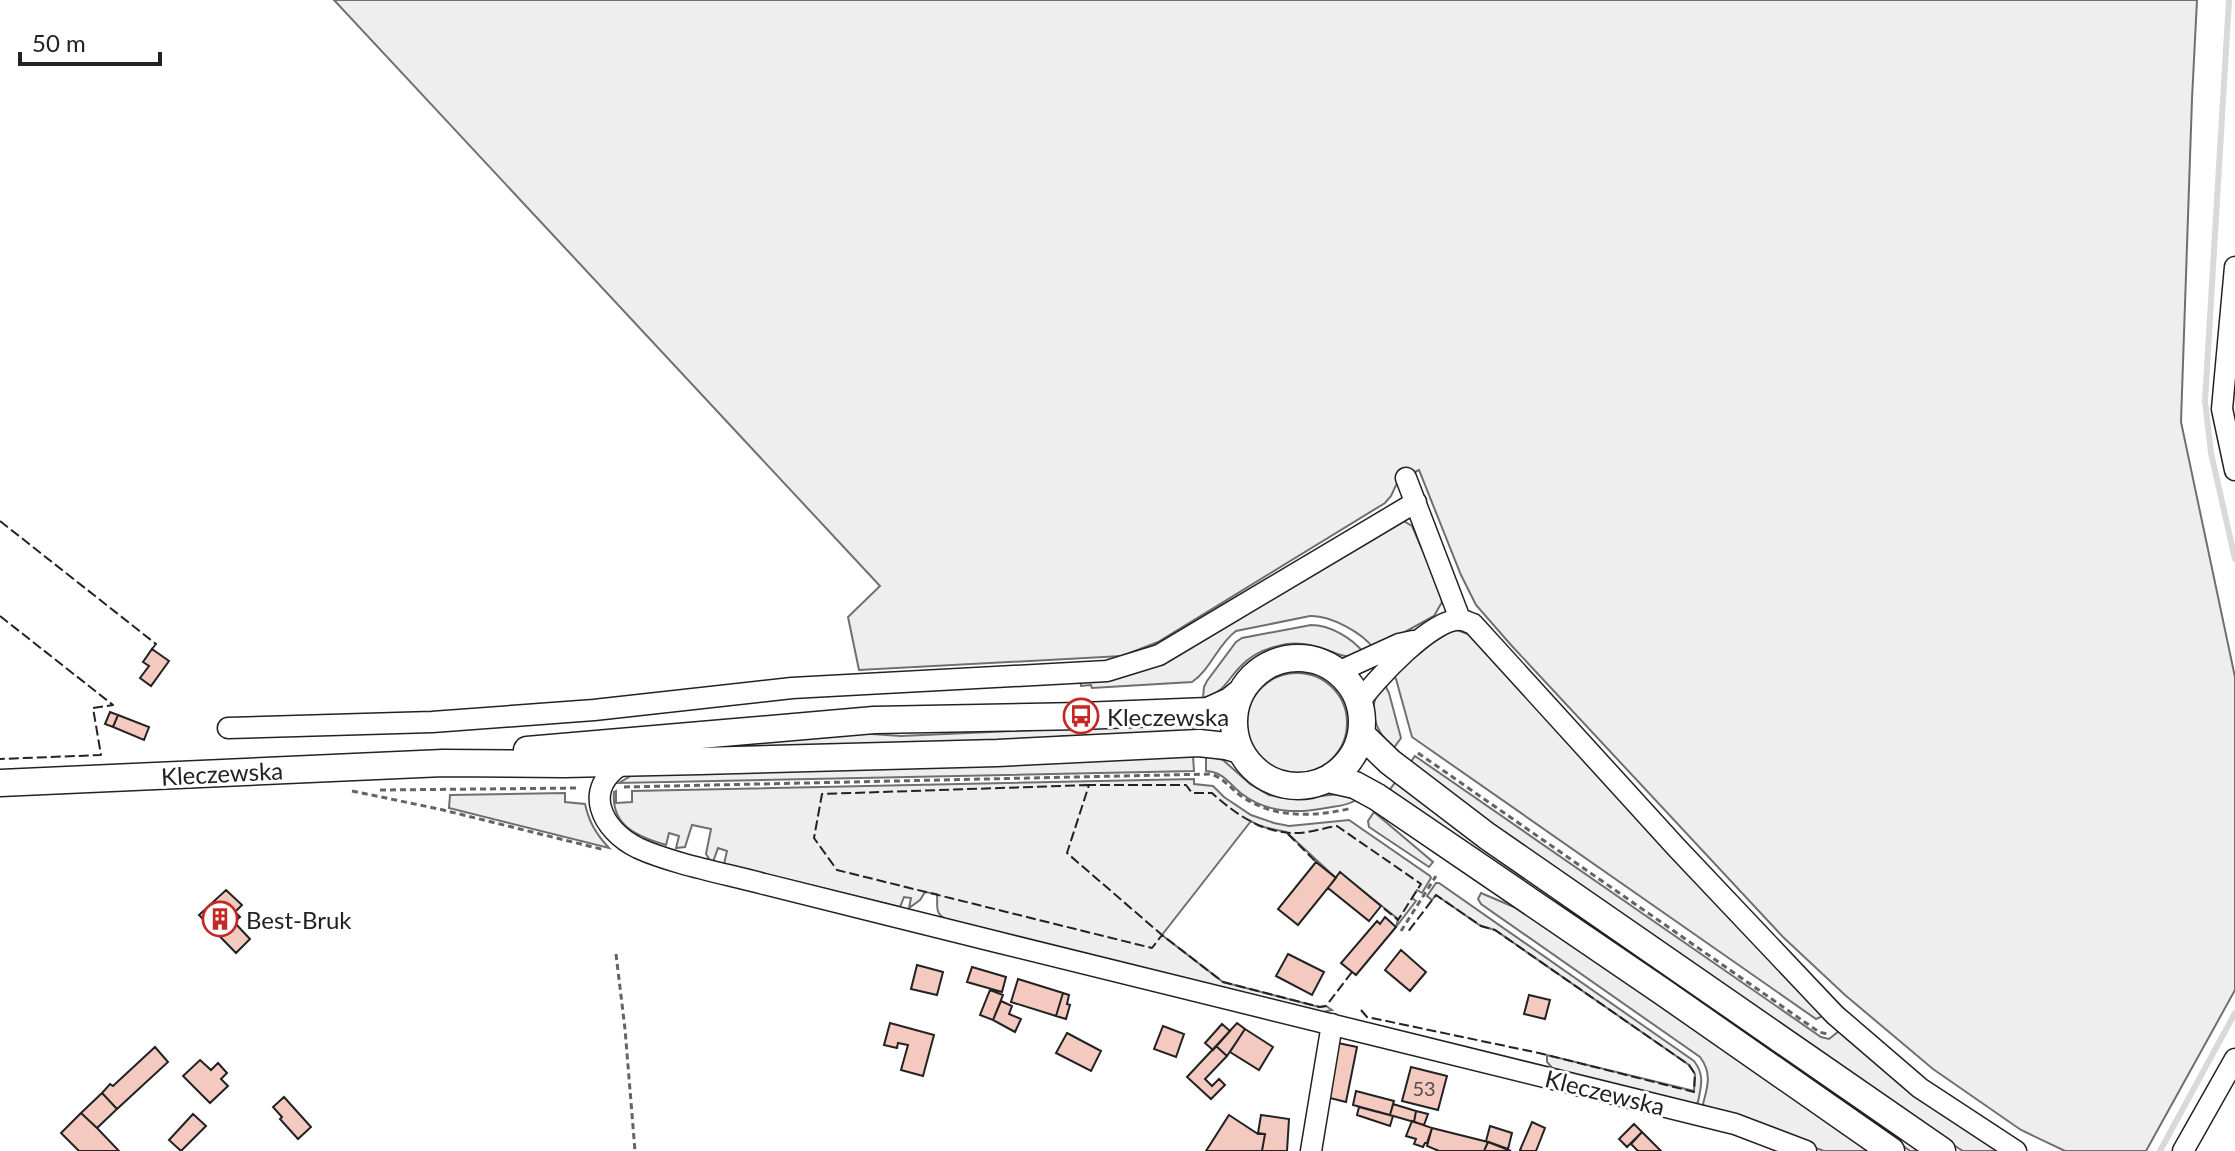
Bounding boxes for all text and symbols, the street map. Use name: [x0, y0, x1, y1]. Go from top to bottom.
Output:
scale bar: [20, 16, 160, 66]
text: 50 m: [32, 28, 86, 57]
bus stop icon: Kleczewska: [1062, 697, 1100, 735]
place label: Kleczewska: [1107, 702, 1229, 731]
street label: Kleczewska: [160, 755, 284, 791]
building icon: Best-Bruk: [201, 900, 239, 938]
place label: Best-Bruk: [246, 905, 352, 934]
street label: Kleczewska: [1542, 1063, 1668, 1121]
house number: 53: [1412, 1076, 1436, 1100]

